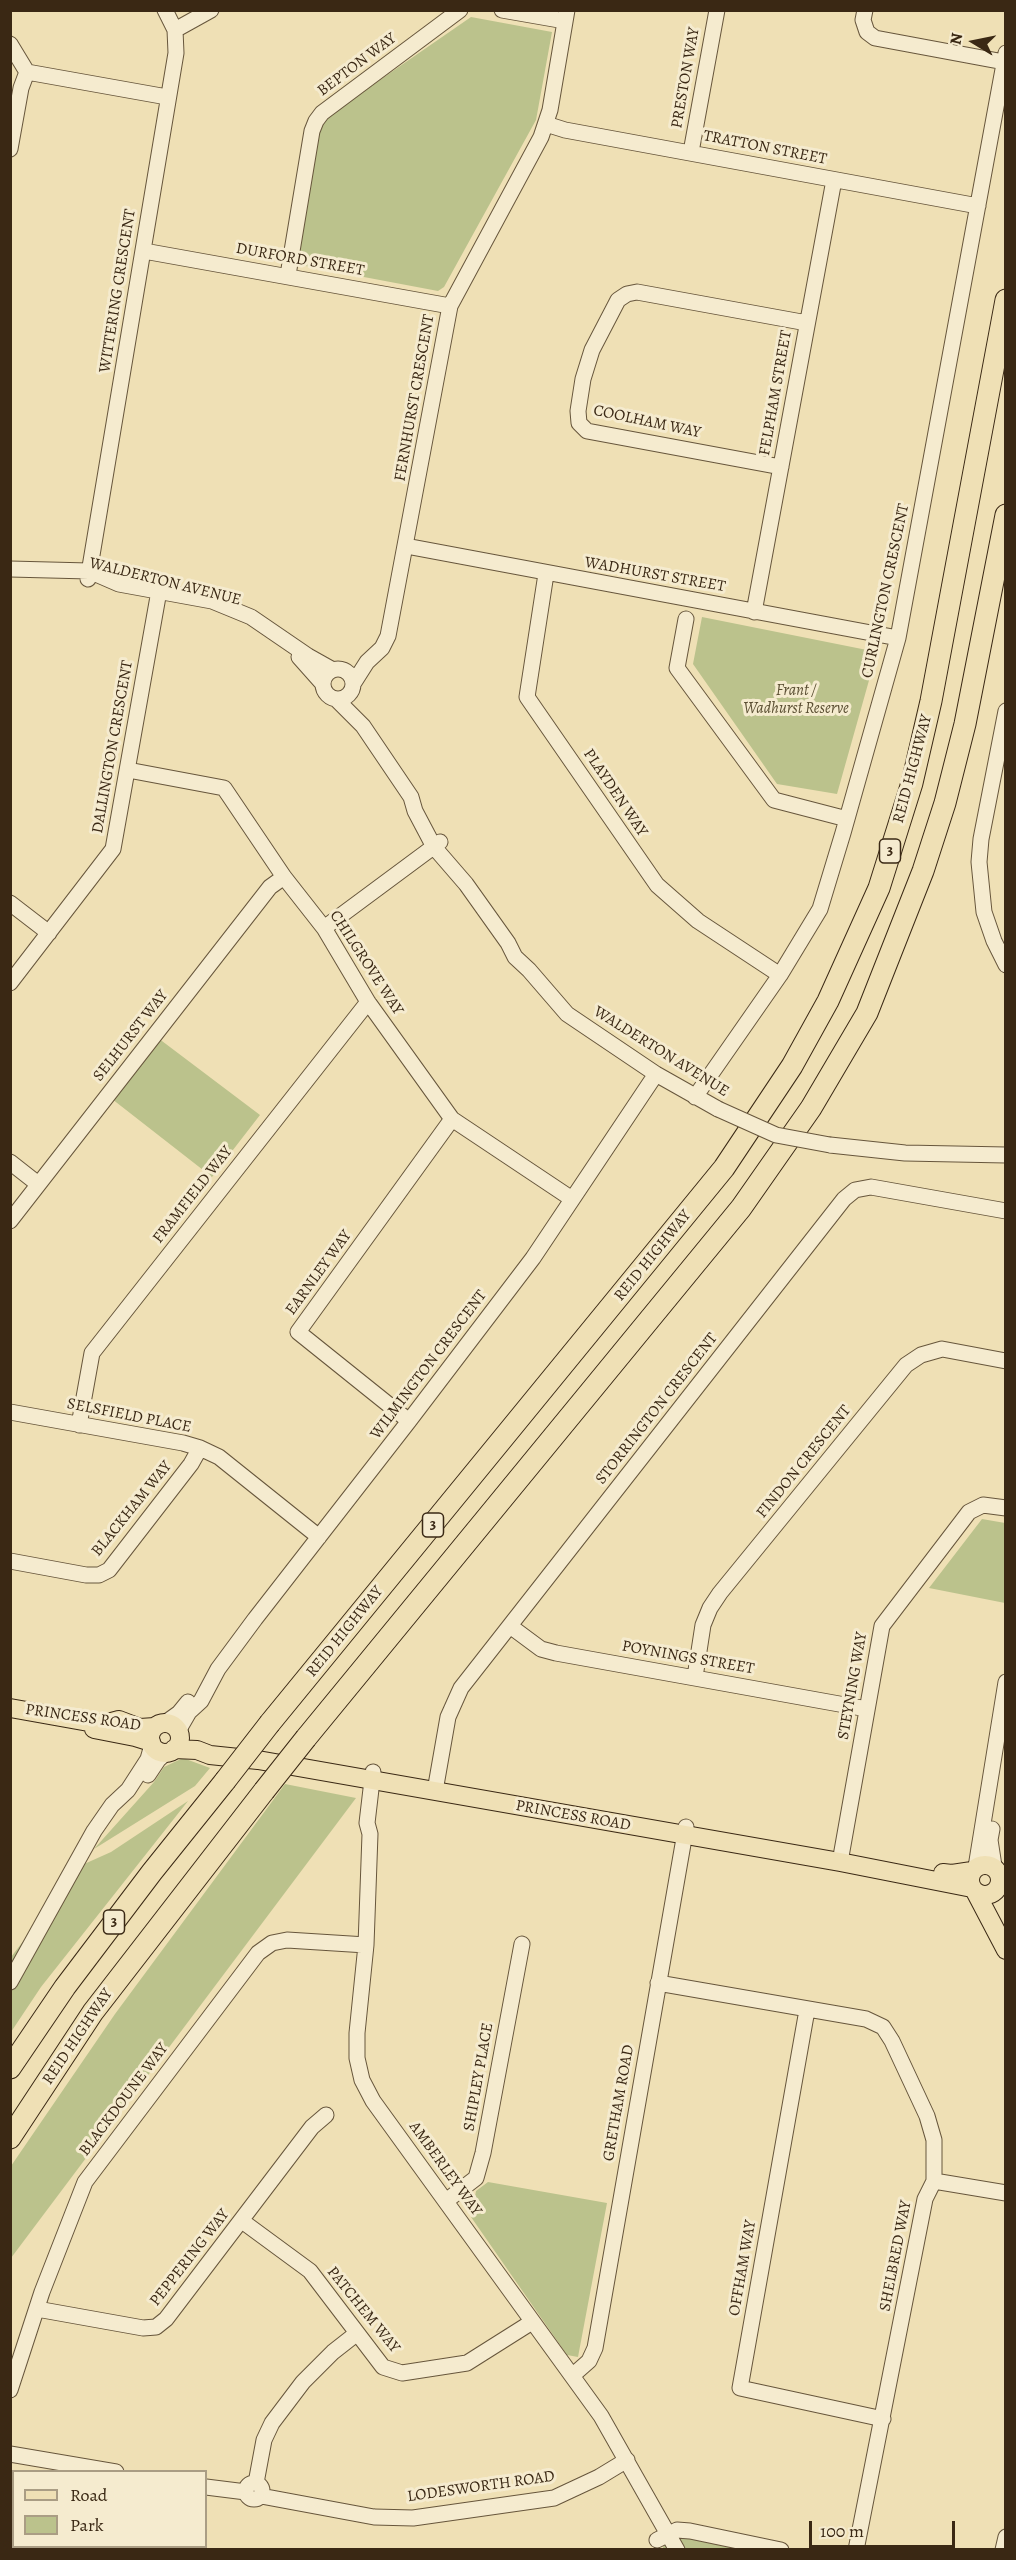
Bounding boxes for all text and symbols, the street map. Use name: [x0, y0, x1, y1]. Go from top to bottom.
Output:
north arrow: [944, 12, 1004, 72]
street label: PRESTON WAY: [668, 26, 704, 130]
street label: BEPTON WAY: [314, 29, 400, 101]
text: N: [944, 31, 968, 47]
street label: TRATTON STREET: [702, 127, 828, 169]
street label: WITTERING CRESCENT: [96, 208, 140, 374]
street label: DURFORD STREET: [234, 239, 366, 281]
street label: FERNHURST CRESCENT: [391, 313, 439, 483]
street label: FELPHAM STREET: [756, 329, 796, 457]
street label: COOLHAM WAY: [592, 401, 702, 443]
street label: CURLINGTON CRESCENT: [858, 502, 914, 680]
street label: WADHURST STREET: [583, 553, 727, 597]
street label: WALDERTON AVENUE: [87, 554, 243, 610]
street label: DALLINGTON CRESCENT: [88, 659, 138, 835]
park label: Frant / Wadhurst Reserve: [743, 681, 849, 719]
street label: REID HIGHWAY: [889, 713, 937, 825]
street label: PLAYDEN WAY: [579, 746, 651, 840]
road number: 3: [880, 839, 900, 863]
street label: CHILGROVE WAY: [325, 907, 407, 1019]
street label: SELHURST WAY: [89, 987, 173, 1085]
street label: WALDERTON AVENUE: [590, 1003, 732, 1101]
street label: FRAMFIELD WAY: [149, 1143, 237, 1247]
street label: REID HIGHWAY: [610, 1207, 696, 1305]
street label: EARNLEY WAY: [282, 1227, 356, 1319]
street label: WILMINGTON CRESCENT: [367, 1287, 491, 1443]
street label: STORRINGTON CRESCENT: [592, 1329, 722, 1489]
street label: SELSFIELD PLACE: [65, 1395, 193, 1437]
street label: FINDON CRESCENT: [753, 1402, 855, 1522]
street label: BLACKHAM WAY: [88, 1458, 176, 1560]
road number: 3: [422, 1513, 444, 1537]
street label: REID HIGHWAY: [302, 1583, 388, 1681]
street label: STEYNING WAY: [834, 1631, 872, 1741]
street label: POYNINGS STREET: [620, 1637, 756, 1679]
street label: PRINCESS ROAD: [24, 1700, 142, 1736]
street label: PRINCESS ROAD: [514, 1796, 632, 1836]
road number: 3: [104, 1910, 124, 1934]
street label: REID HIGHWAY: [39, 1985, 117, 2089]
street label: SHIPLEY PLACE: [460, 2021, 498, 2133]
street label: BLACKDOUNE WAY: [75, 2040, 173, 2160]
street label: GRETHAM ROAD: [599, 2043, 639, 2163]
street label: AMBERLEY WAY: [404, 2118, 486, 2220]
street label: SHELBRED WAY: [876, 2199, 916, 2313]
street label: PEPPERING WAY: [146, 2206, 234, 2310]
street label: OFFHAM WAY: [725, 2219, 761, 2317]
street label: PATCHEM WAY: [322, 2263, 404, 2357]
street label: LODESWORTH ROAD: [406, 2467, 556, 2507]
legend: [12, 2470, 207, 2548]
text: Road: [70, 2483, 107, 2507]
scale bar: [812, 2509, 958, 2547]
text: Park: [70, 2513, 104, 2537]
text: 100 m: [820, 2519, 864, 2543]

